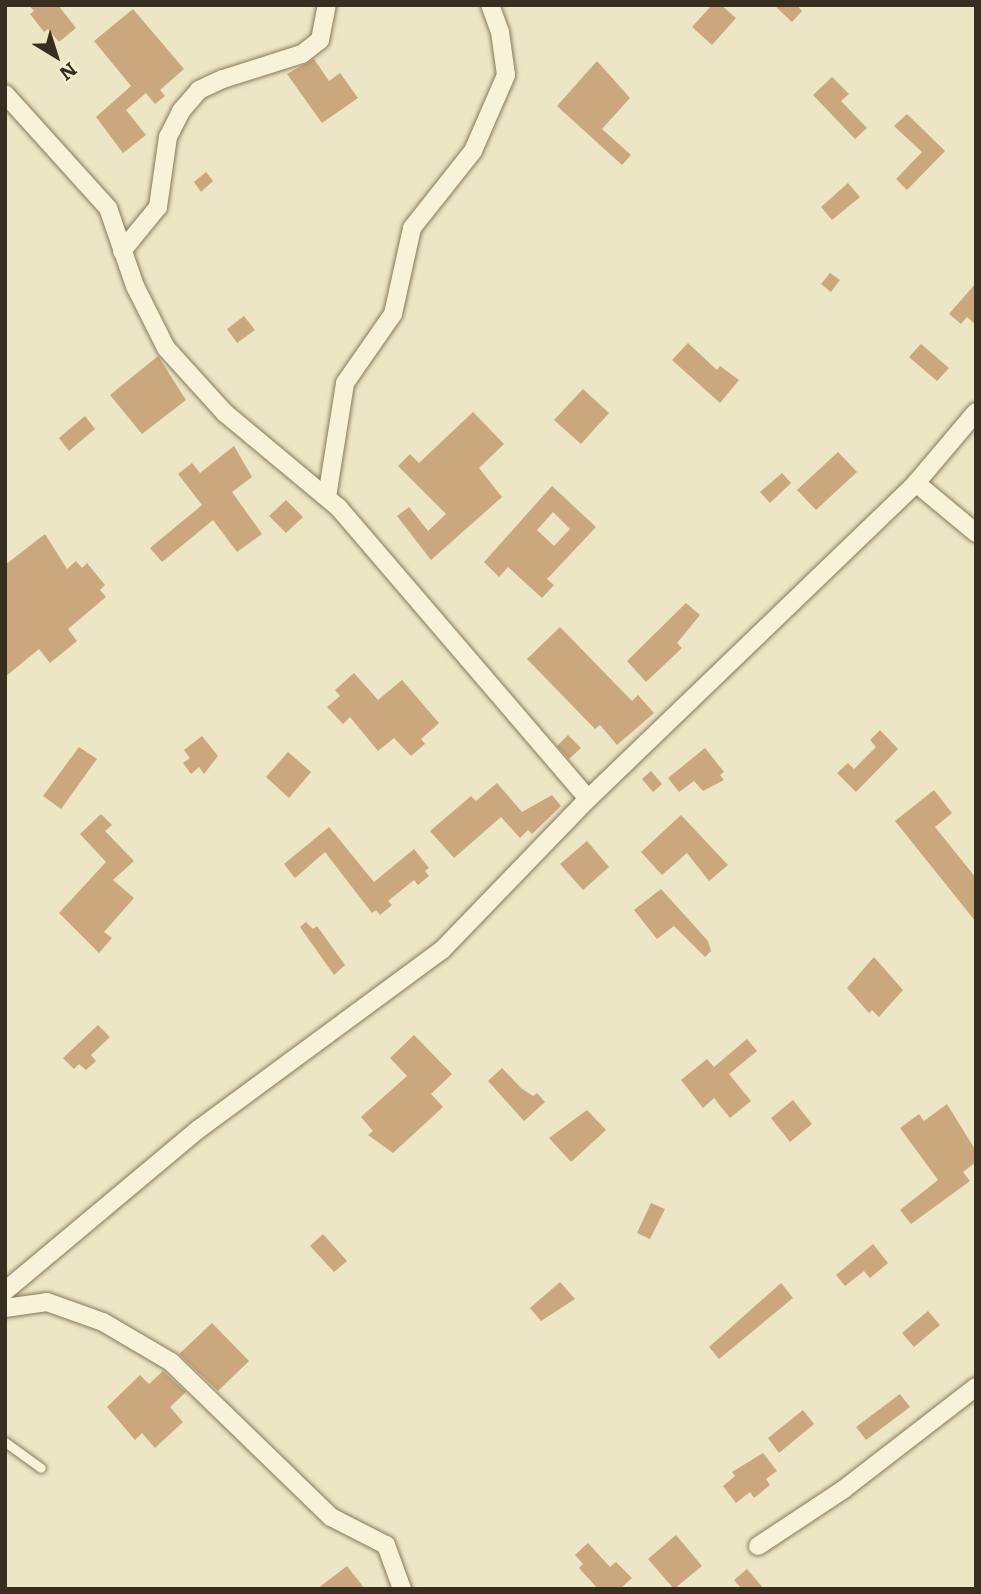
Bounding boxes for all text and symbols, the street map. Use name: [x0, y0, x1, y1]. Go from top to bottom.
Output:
north arrow: [21, 21, 91, 91]
text: N: [54, 57, 84, 88]

